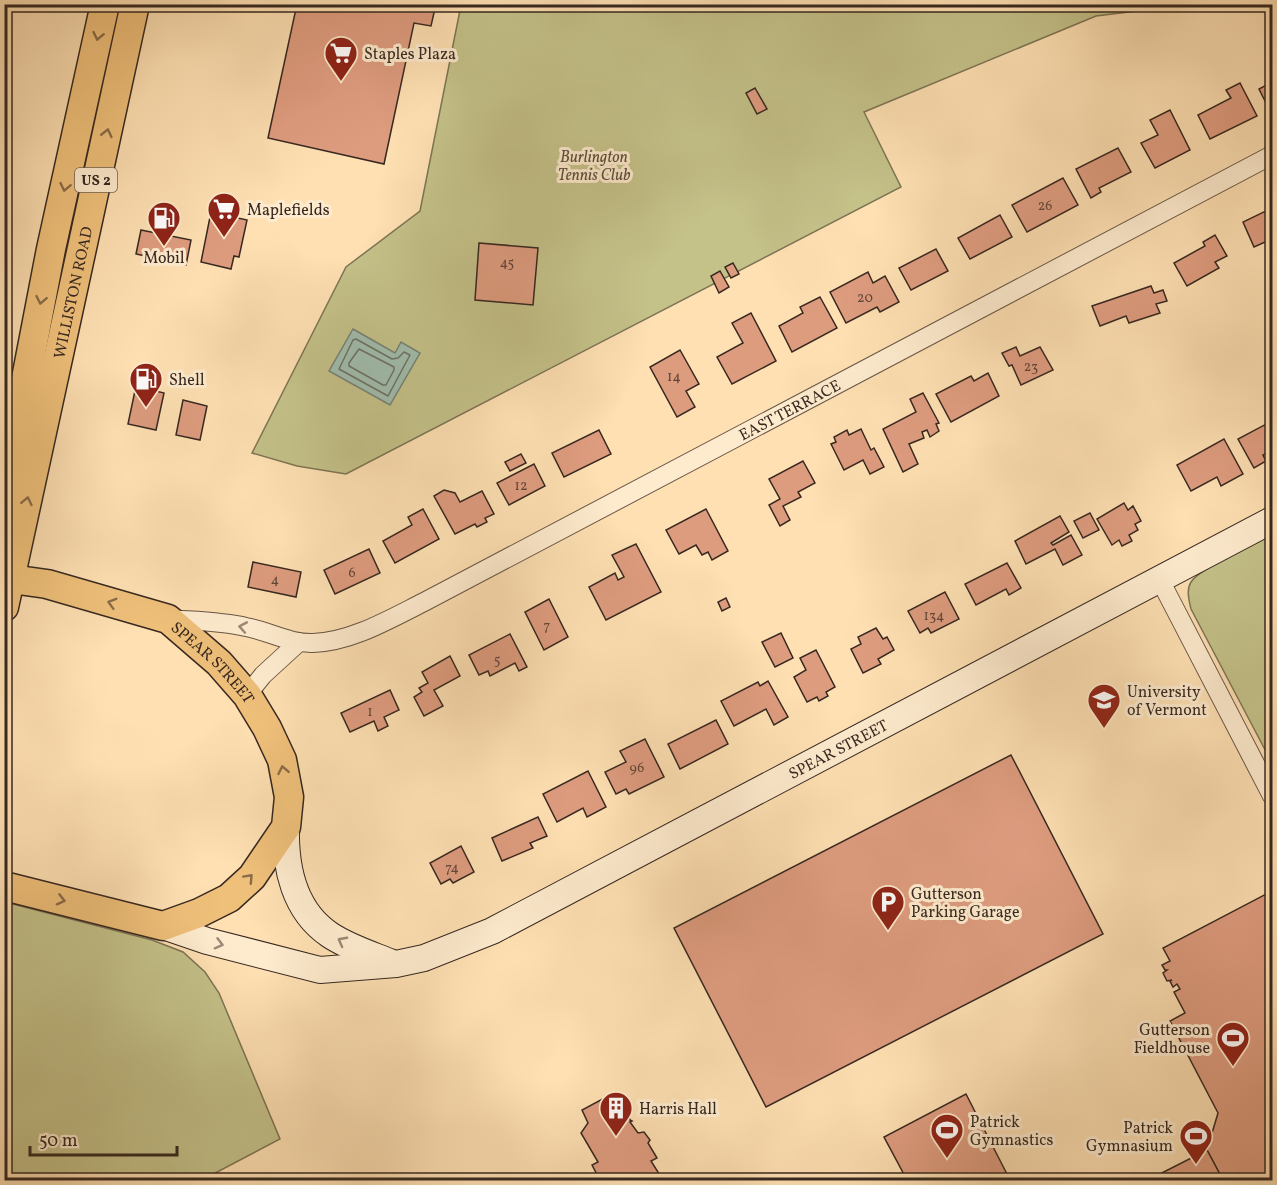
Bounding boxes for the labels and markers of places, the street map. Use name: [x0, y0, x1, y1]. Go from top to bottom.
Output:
supermarket icon: Staples Plaza: [323, 35, 359, 82]
place label: Staples Plaza: [364, 44, 456, 66]
supermarket icon: Maplefields: [206, 191, 242, 238]
fuel station icon: Mobil: [146, 200, 182, 247]
place label: Maplefields: [247, 200, 330, 222]
place label: Mobil: [143, 248, 185, 270]
fuel station icon: Shell: [128, 361, 164, 408]
place label: Shell: [169, 370, 205, 392]
school or university icon: University of Vermont: [1086, 682, 1122, 729]
place label: University of Vermont: [1127, 682, 1207, 722]
parking icon: Gutterson Parking Garage: [870, 884, 906, 931]
place label: Gutterson Parking Garage: [911, 884, 1020, 924]
place label: Gutterson Fieldhouse: [1134, 1020, 1210, 1060]
sports icon: Gutterson Fieldhouse: [1215, 1020, 1251, 1067]
building icon: Harris Hall: [598, 1090, 634, 1137]
place label: Harris Hall: [639, 1099, 717, 1121]
sports icon: Patrick Gymnastics: [929, 1112, 965, 1159]
place label: Patrick Gymnastics: [970, 1112, 1053, 1152]
place label: Patrick Gymnasium: [1086, 1118, 1173, 1158]
sports icon: Patrick Gymnasium: [1178, 1118, 1214, 1165]

